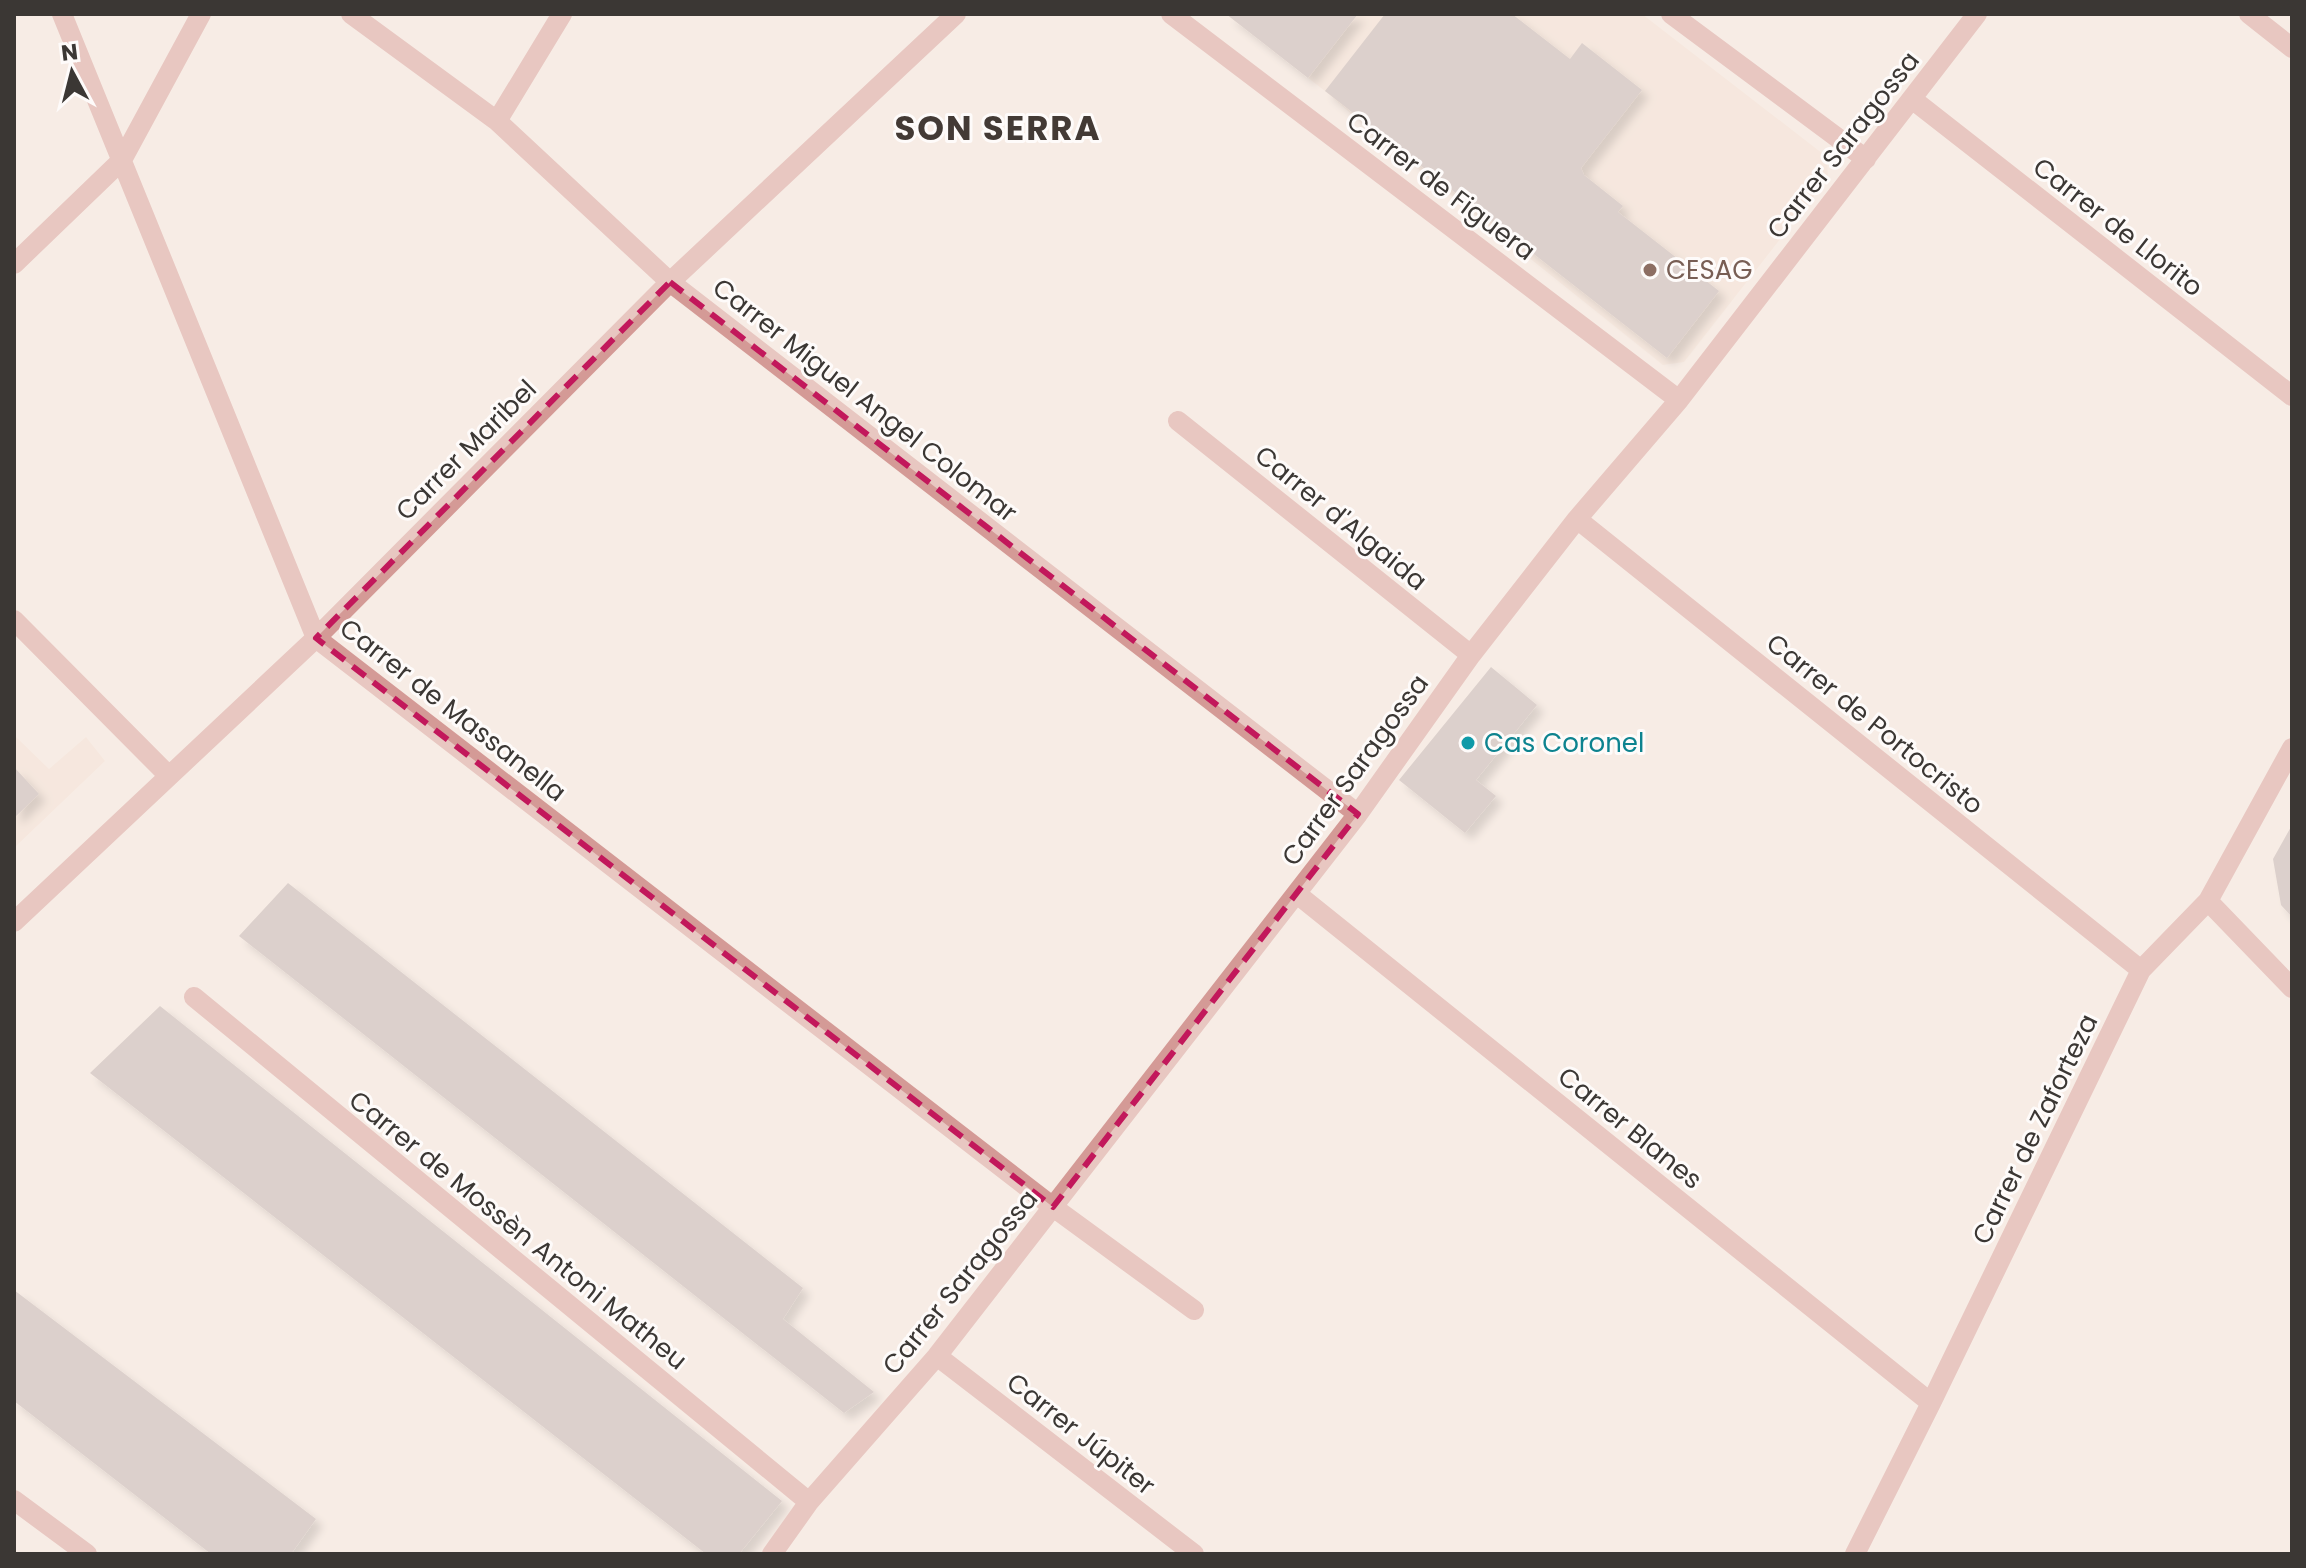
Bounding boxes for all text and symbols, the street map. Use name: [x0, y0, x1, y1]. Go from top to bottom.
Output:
north arrow: [32, 32, 112, 112]
text: N: [60, 36, 80, 69]
street label: Carrer Saragossa: [1758, 44, 1928, 246]
street label: Carrer de Figuera: [1339, 103, 1543, 269]
district label: SON SERRA: [894, 104, 1102, 152]
street label: Carrer de Llorito: [2025, 149, 2211, 305]
place label: CESAG: [1666, 252, 1752, 288]
marker: CESAG: [1641, 261, 1659, 279]
street label: Carrer Miguel Angel Colomar: [705, 270, 1025, 530]
street label: Carrer Maribel: [388, 372, 544, 528]
street label: Carrer d'Algaida: [1247, 437, 1435, 599]
street label: Carrer de Massanella: [332, 610, 574, 810]
street label: Carrer de Portocristo: [1759, 625, 1991, 823]
street label: Carrer Saragossa: [1273, 667, 1437, 873]
place label: Cas Coronel: [1484, 725, 1644, 761]
marker: Cas Coronel: [1459, 734, 1477, 752]
street label: Carrer de Zaforteza: [1964, 1008, 2106, 1250]
street label: Carrer Blanes: [1550, 1059, 1710, 1197]
street label: Carrer de Mossèn Antoni Matheu: [341, 1082, 695, 1378]
street label: Carrer Saragossa: [874, 1182, 1046, 1382]
street label: Carrer Júpiter: [999, 1365, 1163, 1503]

